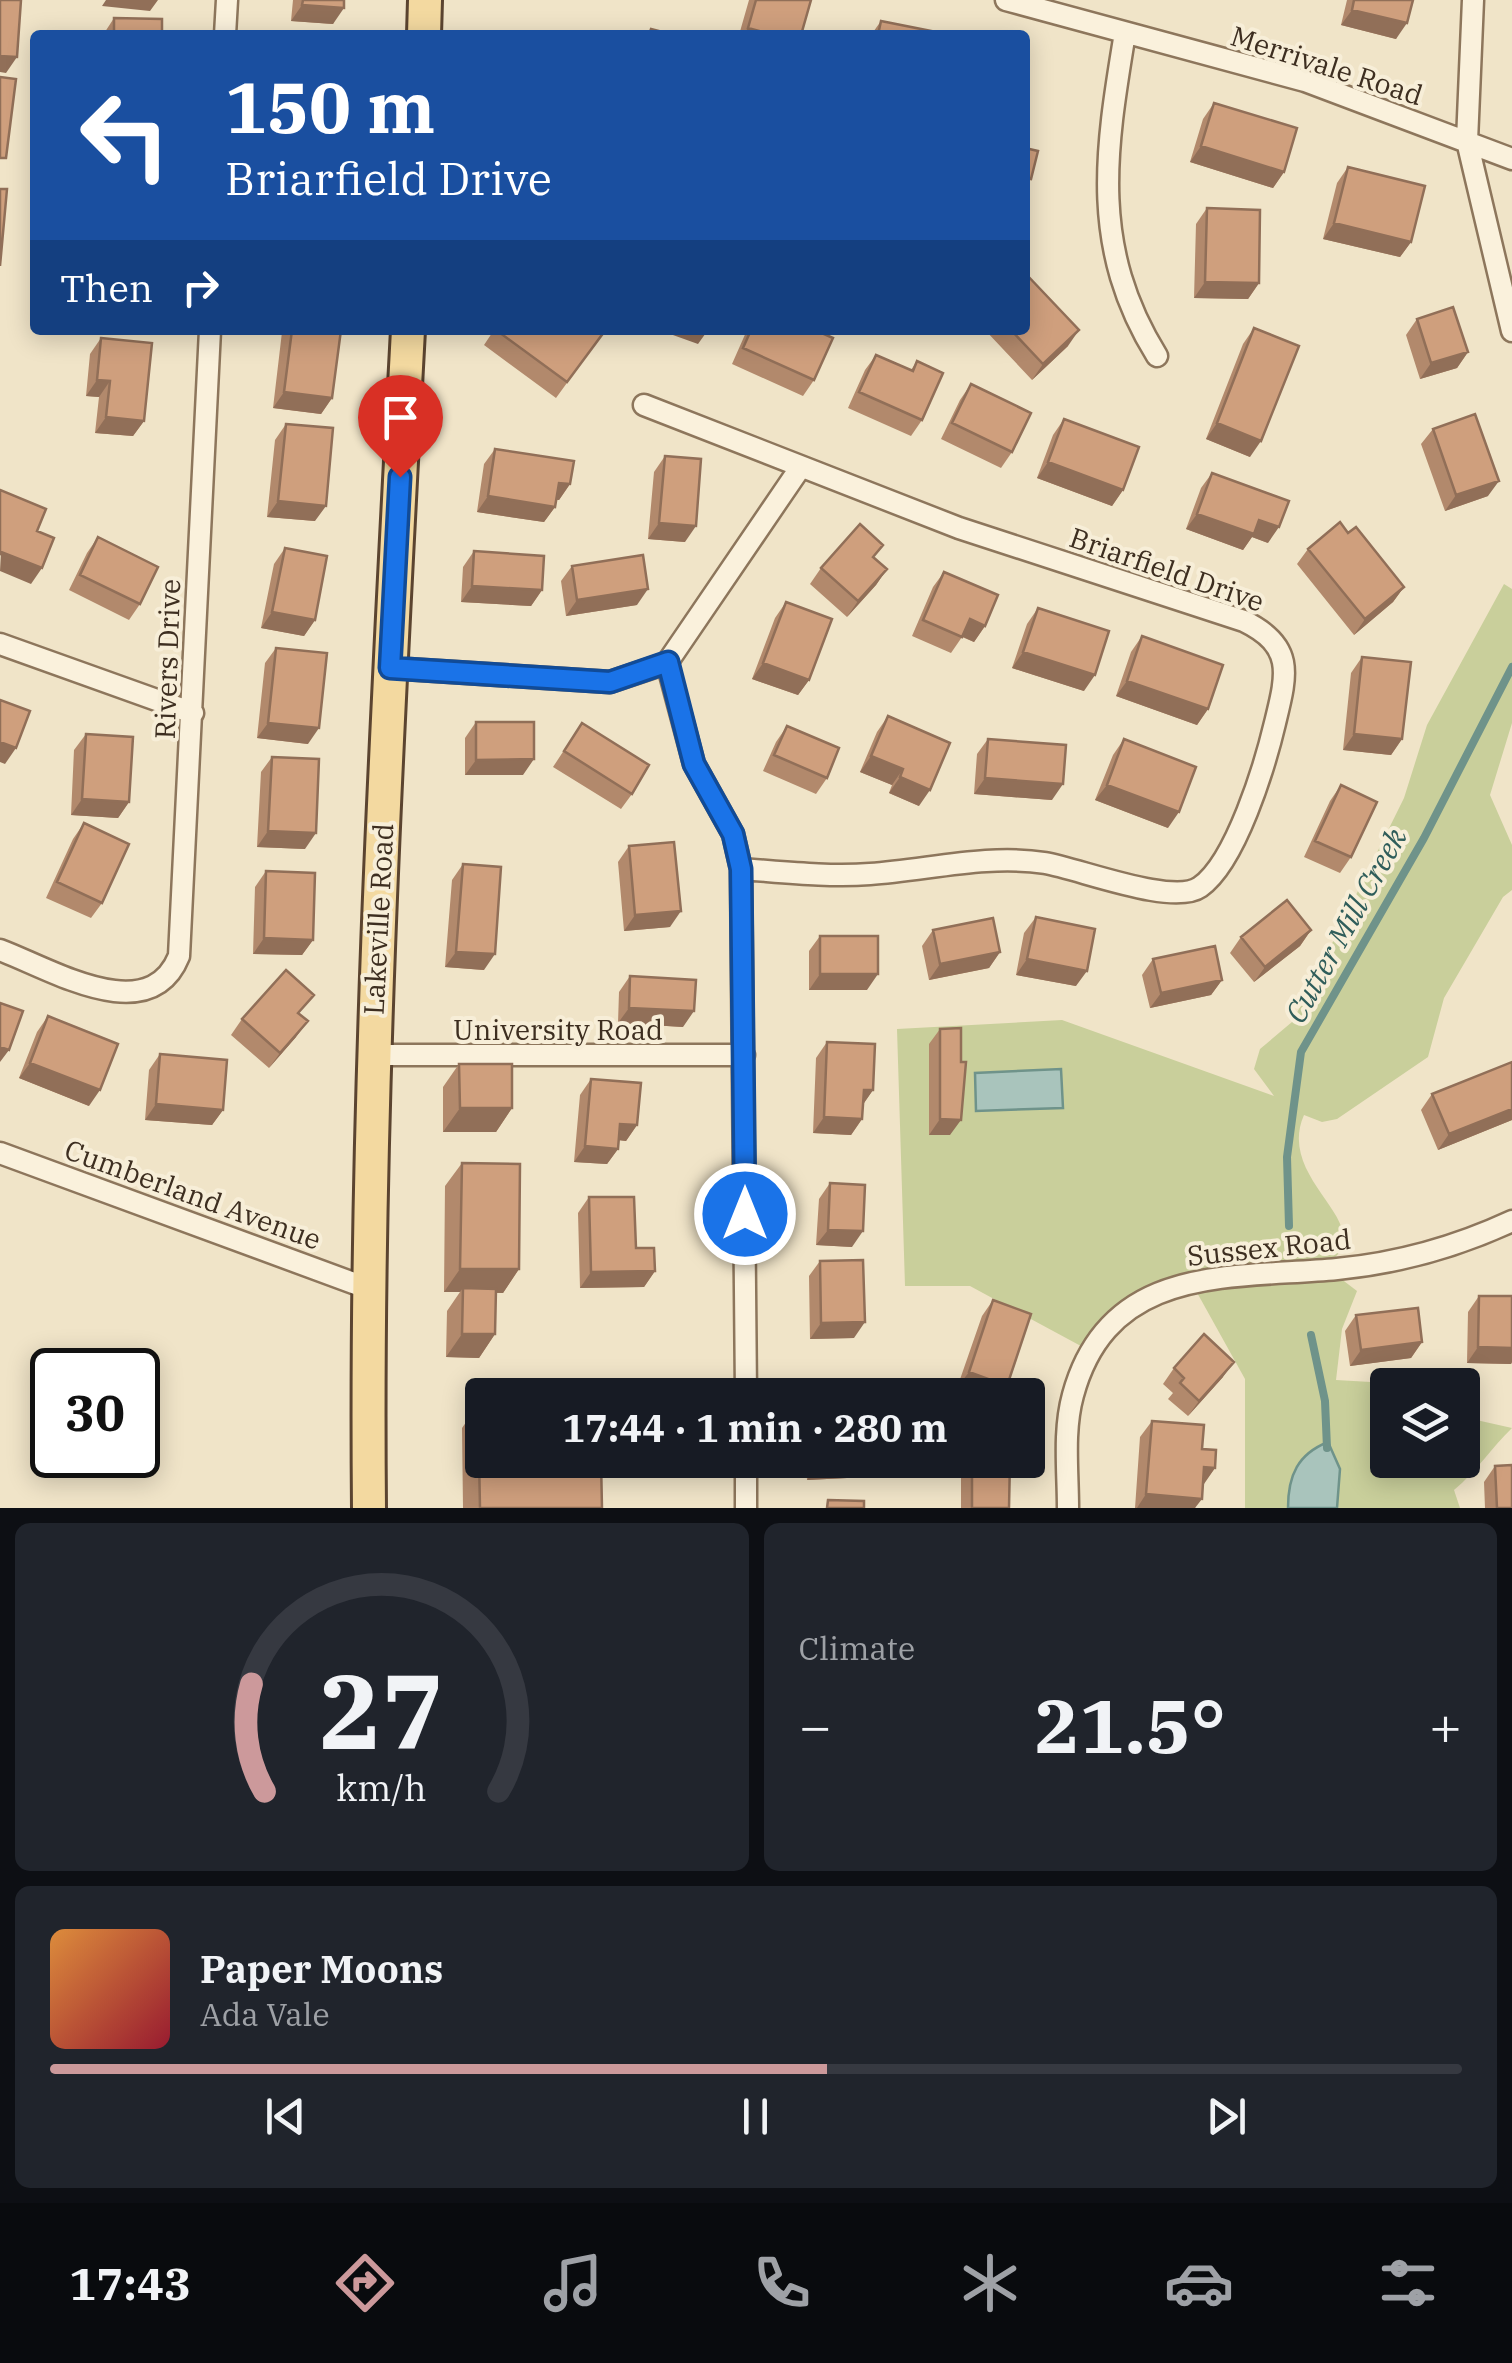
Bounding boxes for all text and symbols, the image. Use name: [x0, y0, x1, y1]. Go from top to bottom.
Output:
street label: Merrivale Road: [1226, 17, 1428, 113]
text: 150 m: [225, 61, 435, 152]
icon: left: [60, 70, 190, 200]
text: Briarfield Drive: [225, 149, 552, 207]
icon: right: [173, 260, 228, 315]
text: Then: [60, 263, 153, 312]
pin: [358, 375, 443, 478]
icon: arrive: [373, 390, 428, 445]
street label: Briarfield Drive: [1065, 518, 1269, 620]
street label: Rivers Drive: [146, 578, 188, 740]
water label: Cutter Mill Creek: [1275, 820, 1415, 1029]
street label: Lakeville Road: [355, 822, 401, 1016]
street label: University Road: [453, 1011, 663, 1048]
street label: Cumberland Avenue: [60, 1130, 326, 1258]
position arrow: [693, 1162, 797, 1266]
street label: Sussex Road: [1185, 1220, 1353, 1274]
speed limit sign: 30: [30, 1348, 160, 1478]
map controls: [1370, 1368, 1480, 1478]
button: layers: [1370, 1368, 1480, 1478]
text: 17:44 · 1 min · 280 m: [562, 1403, 948, 1452]
text: Climate: [799, 1627, 915, 1669]
text: 27: [319, 1642, 444, 1778]
text: 21.5°: [1035, 1676, 1226, 1774]
text: −: [799, 1690, 832, 1761]
text: +: [1429, 1690, 1462, 1761]
text: km/h: [337, 1764, 427, 1811]
text: Paper Moons: [200, 1944, 443, 1993]
text: Ada Vale: [200, 1993, 330, 2035]
icon: previous: [258, 2089, 313, 2144]
icon: pause: [728, 2089, 783, 2144]
icon: next: [1199, 2089, 1254, 2144]
icon: directions: [330, 2248, 400, 2318]
icon: music: [538, 2248, 608, 2318]
icon: phone: [747, 2248, 817, 2318]
icon: climate: [955, 2248, 1025, 2318]
icon: car: [1164, 2248, 1234, 2318]
icon: filters: [1373, 2248, 1443, 2318]
text: 17:43: [69, 2254, 191, 2312]

